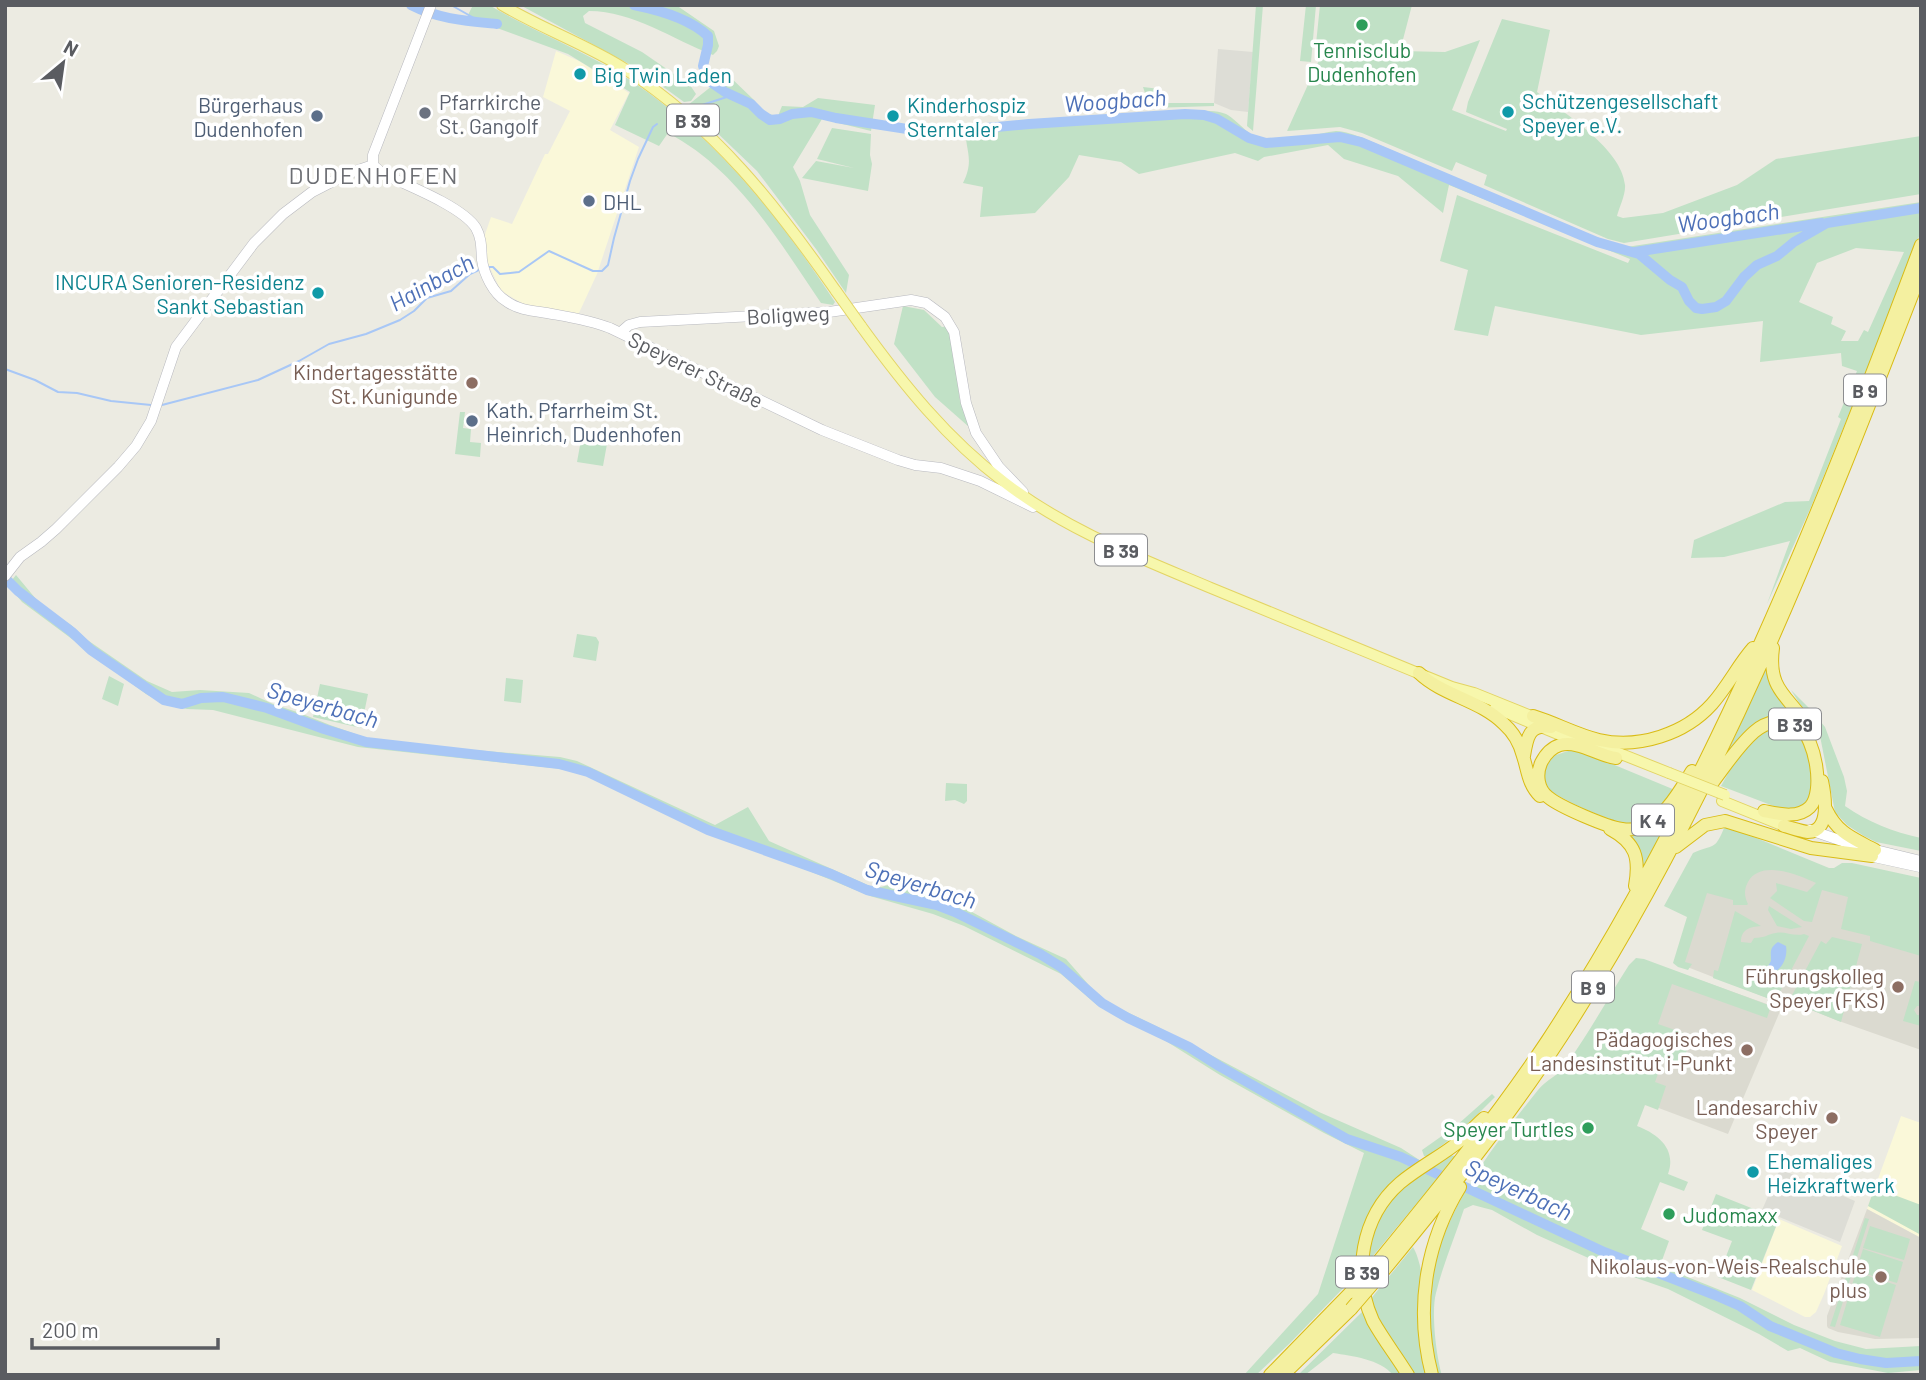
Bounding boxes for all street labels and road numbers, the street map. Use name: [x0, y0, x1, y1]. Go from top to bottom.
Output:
road number: B 39: [667, 104, 719, 136]
street label: Boligweg: [746, 299, 830, 329]
street label: Speyerer Straße: [625, 326, 767, 412]
road number: B 9: [1844, 374, 1886, 406]
road number: B 39: [1095, 534, 1147, 566]
road number: B 39: [1769, 708, 1821, 740]
road number: K 4: [1632, 804, 1674, 835]
road number: B 9: [1572, 972, 1614, 1002]
road number: B 39: [1336, 1256, 1388, 1288]

